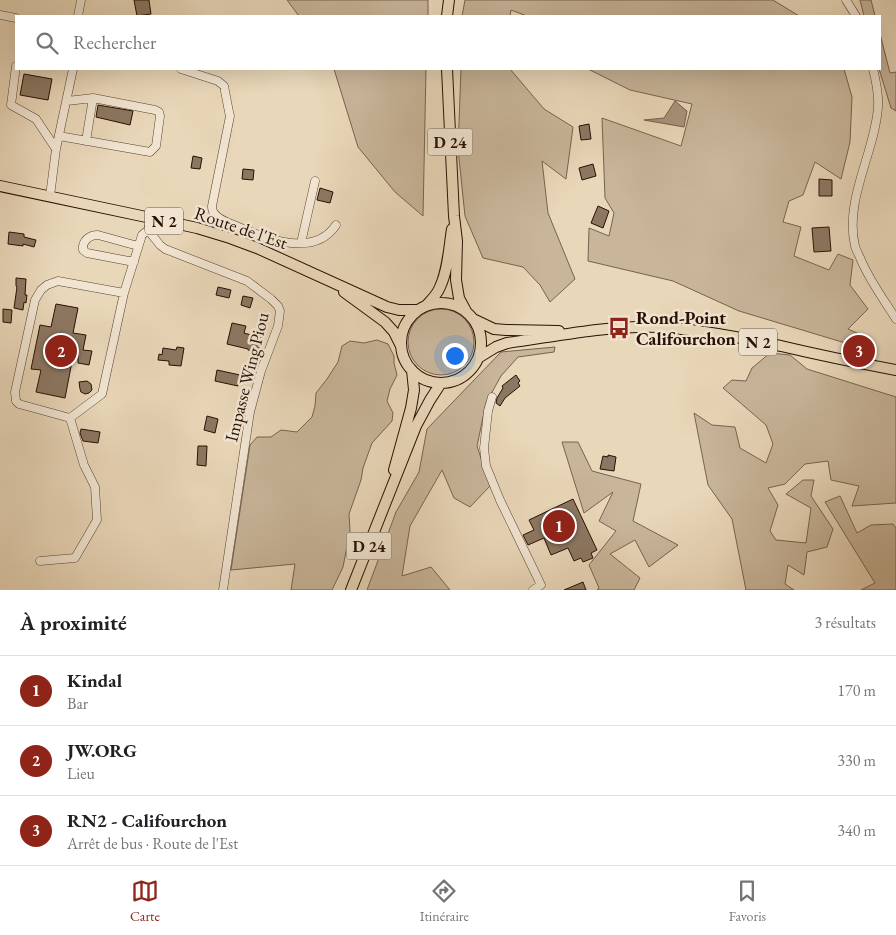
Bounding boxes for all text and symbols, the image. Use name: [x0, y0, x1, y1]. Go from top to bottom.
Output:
search box: [15, 15, 881, 70]
icon: search: [33, 29, 61, 57]
text: Rechercher: [73, 30, 156, 55]
road number: D 24: [428, 128, 472, 156]
street label: Route de l'Est: [192, 201, 291, 254]
road number: N 2: [145, 208, 183, 235]
place label: Rond-Point Califourchon: [636, 306, 736, 350]
street label: Impasse Wing Piou: [219, 309, 274, 444]
bus stop icon: Rond-Point Califourchon: [606, 315, 632, 341]
road number: N 2: [739, 328, 777, 356]
pin: 2: [45, 332, 77, 370]
pin: 3: [843, 332, 875, 370]
your location: [442, 343, 468, 369]
pin: 1: [543, 507, 575, 545]
road number: D 24: [346, 532, 392, 560]
text: À proximité: [20, 609, 127, 636]
text: 3 résultats: [814, 612, 876, 633]
text: Kindal: [67, 668, 122, 693]
text: 1: [32, 680, 40, 701]
text: 170 m: [837, 680, 876, 701]
text: Bar: [67, 693, 88, 714]
text: JW.ORG: [67, 738, 137, 763]
text: 2: [32, 750, 40, 771]
text: 330 m: [837, 750, 876, 771]
text: Lieu: [67, 763, 95, 784]
text: RN2 - Califourchon: [67, 808, 227, 833]
text: 3: [32, 820, 40, 841]
text: 340 m: [837, 820, 876, 841]
text: Arrêt de bus · Route de l'Est: [67, 833, 238, 854]
tab: Carte: [130, 877, 160, 925]
tab: Itinéraire: [420, 877, 469, 925]
tab: Favoris: [729, 877, 766, 925]

